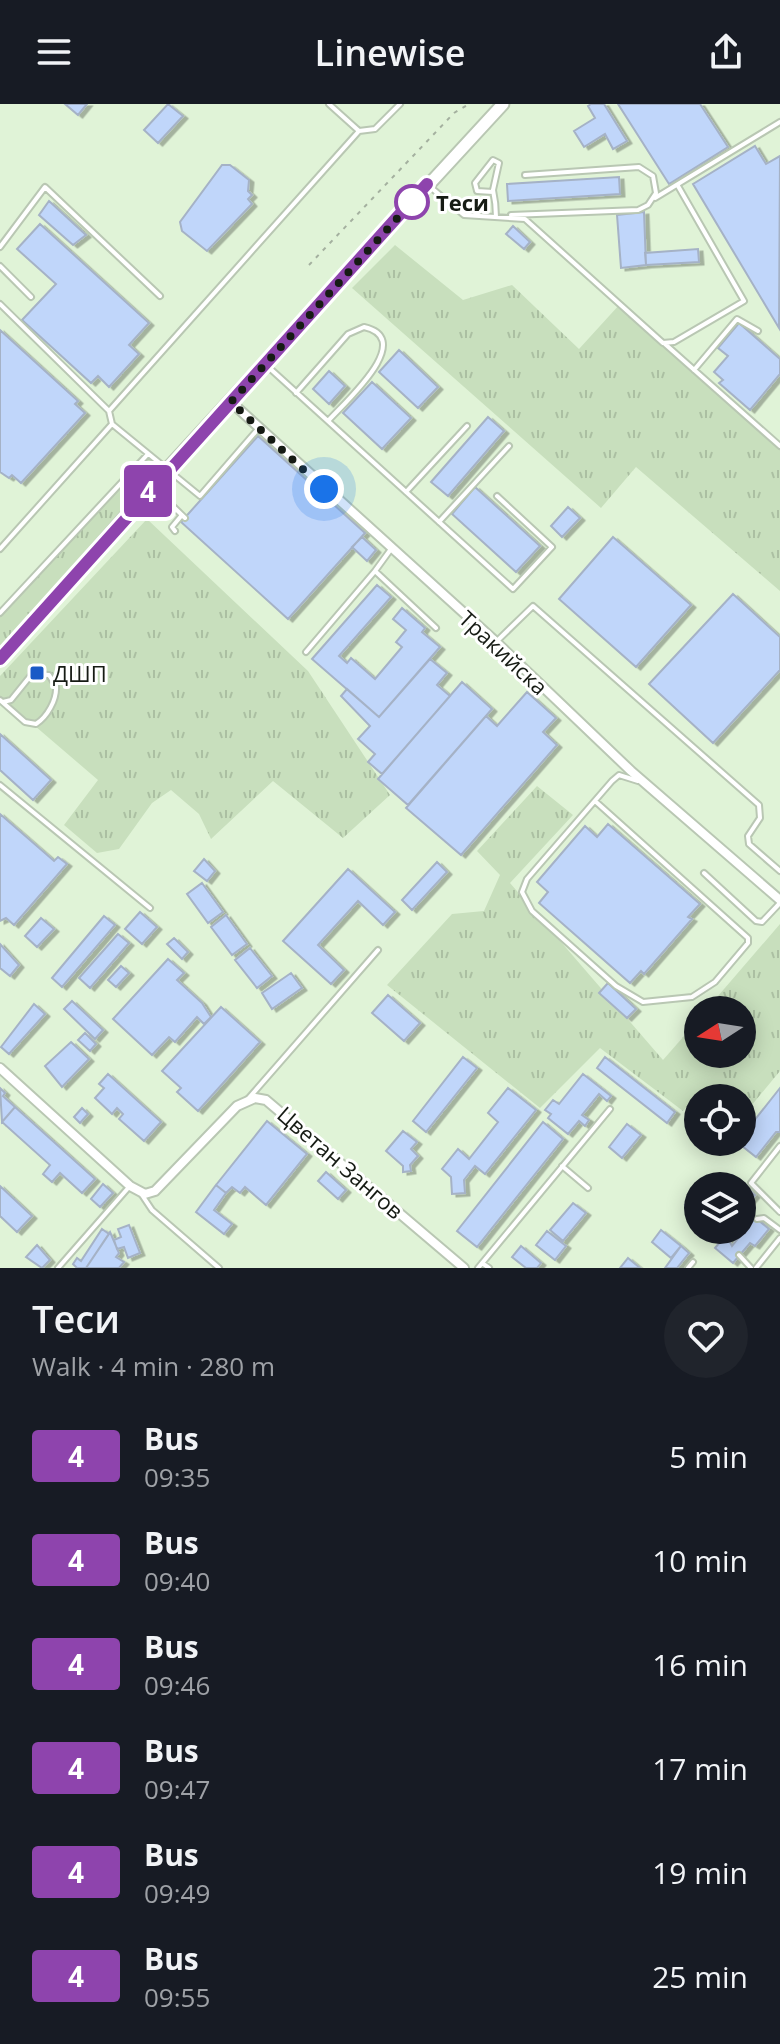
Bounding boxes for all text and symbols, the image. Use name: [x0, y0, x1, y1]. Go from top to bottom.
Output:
text: Linewise: [315, 28, 465, 77]
icon: menu: [32, 30, 76, 74]
icon: share: [704, 30, 748, 74]
marker: Теси: [395, 185, 429, 219]
place label: Теси: [436, 187, 489, 217]
line badge: 4: [122, 465, 174, 517]
your location: [304, 469, 344, 509]
text: 4: [140, 472, 156, 510]
street label: Тракийска: [453, 603, 555, 701]
place label: ДШП: [53, 658, 107, 688]
marker: ДШП: [28, 664, 46, 682]
north arrow: [684, 996, 756, 1068]
map controls: [684, 996, 756, 1244]
button: locate: [684, 1084, 756, 1156]
street label: Цветан Зангов: [272, 1099, 410, 1225]
button: layers: [684, 1172, 756, 1244]
text: Теси: [32, 1292, 120, 1344]
button: heart: [664, 1294, 748, 1378]
text: Walk · 4 min · 280 m: [32, 1348, 275, 1384]
text: Bus: [144, 1418, 199, 1459]
text: 5 min: [669, 1436, 748, 1477]
text: 4: [68, 1437, 84, 1475]
text: 09:35: [144, 1459, 210, 1495]
text: Bus: [144, 1522, 199, 1563]
text: 10 min: [652, 1540, 748, 1581]
text: 4: [68, 1541, 84, 1579]
text: 09:40: [144, 1563, 210, 1599]
text: Bus: [144, 1626, 199, 1667]
text: 16 min: [652, 1644, 748, 1685]
text: 4: [68, 1645, 84, 1683]
text: 09:46: [144, 1667, 210, 1703]
text: Bus: [144, 1730, 199, 1771]
text: 17 min: [652, 1748, 748, 1789]
text: 4: [68, 1749, 84, 1787]
text: 09:47: [144, 1771, 210, 1807]
text: Bus: [144, 1834, 199, 1875]
text: 19 min: [652, 1852, 748, 1893]
text: 4: [68, 1853, 84, 1891]
text: 09:49: [144, 1875, 210, 1911]
text: Bus: [144, 1938, 199, 1979]
text: 25 min: [652, 1956, 748, 1997]
text: 4: [68, 1957, 84, 1995]
text: 09:55: [144, 1979, 210, 2015]

